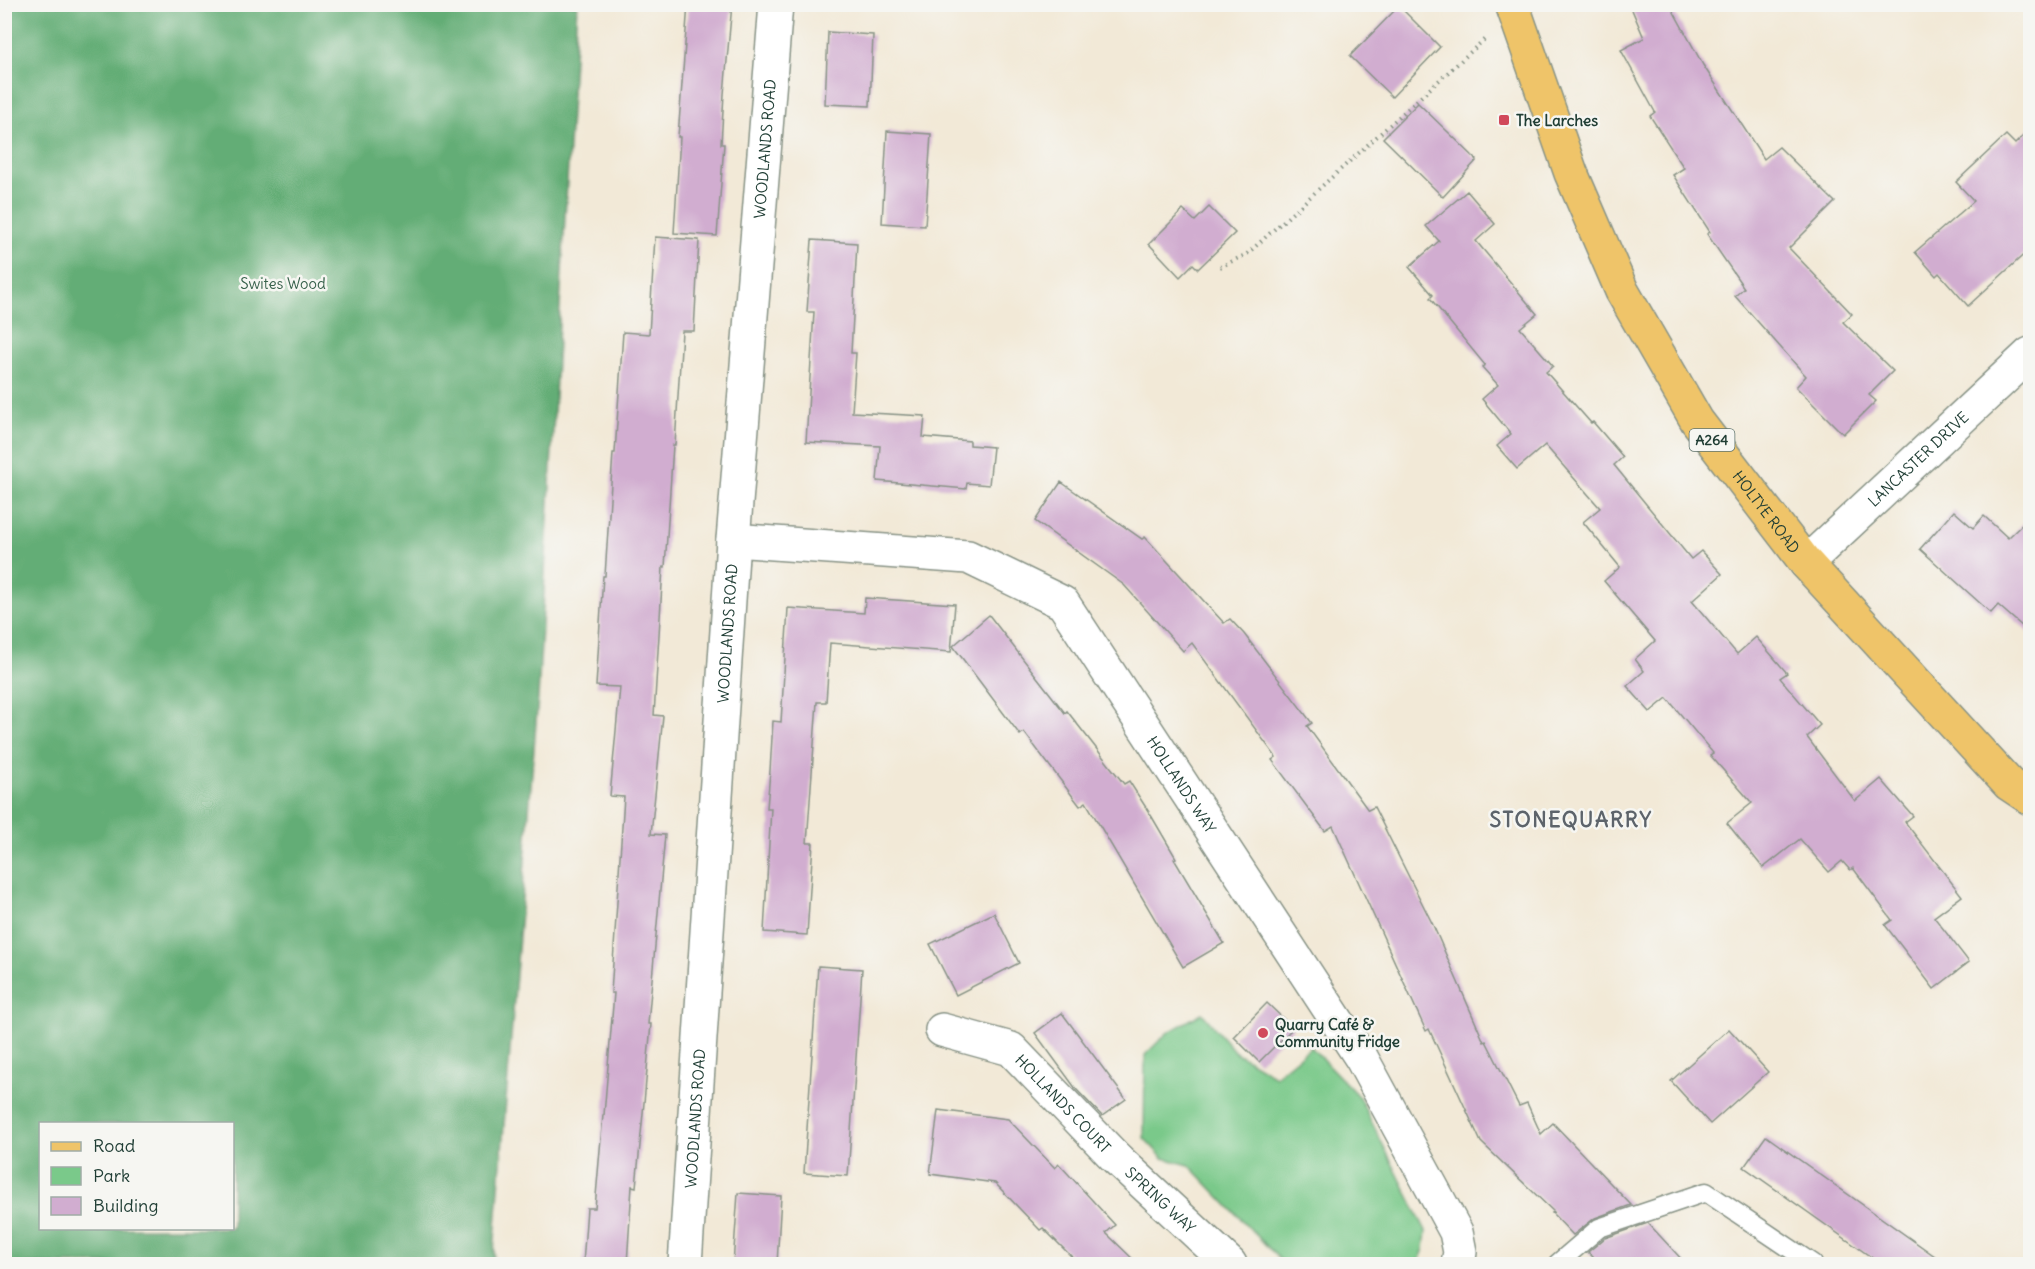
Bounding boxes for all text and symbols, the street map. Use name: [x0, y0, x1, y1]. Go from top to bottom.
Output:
street label: WOODLANDS ROAD: [749, 78, 779, 219]
place label: The Larches: [1516, 111, 1598, 130]
marker: The Larches: [1497, 113, 1511, 127]
park label: Swites Wood: [240, 274, 326, 293]
street label: LANCASTER DRIVE: [1864, 407, 1972, 510]
road number: A264: [1690, 429, 1734, 451]
street label: HOLTYE ROAD: [1729, 467, 1804, 557]
street label: WOODLANDS ROAD: [713, 563, 741, 704]
street label: HOLLANDS WAY: [1143, 732, 1221, 837]
district label: STONEQUARRY: [1489, 806, 1653, 833]
place label: Quarry Café & Community Fridge: [1275, 1015, 1400, 1052]
marker: Quarry Café & Community Fridge: [1256, 1026, 1270, 1040]
street label: WOODLANDS ROAD: [681, 1048, 709, 1189]
street label: HOLLANDS COURT: [1011, 1050, 1115, 1157]
legend: [39, 1122, 234, 1230]
text: Road: [93, 1134, 136, 1157]
street label: SPRING WAY: [1122, 1162, 1200, 1237]
text: Park: [93, 1164, 130, 1187]
text: Building: [93, 1194, 158, 1217]

